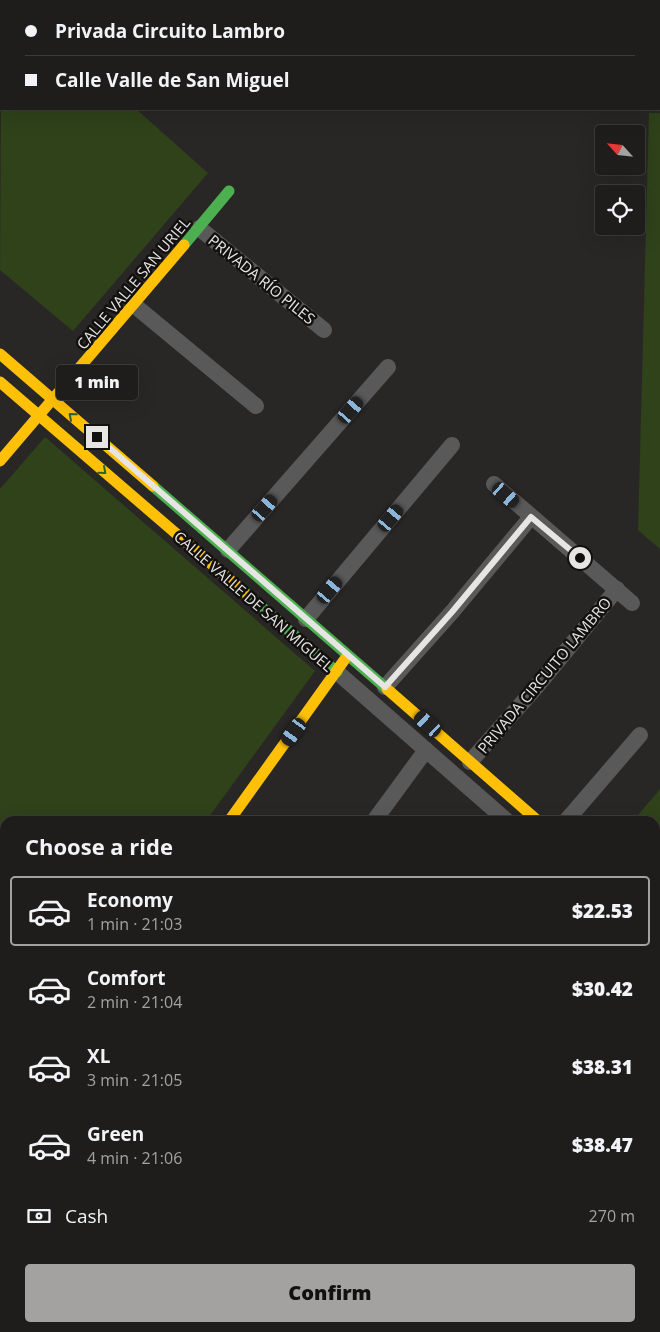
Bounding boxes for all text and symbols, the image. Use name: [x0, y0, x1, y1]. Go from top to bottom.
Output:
text: Privada Circuito Lambro: [55, 18, 285, 44]
text: Calle Valle de San Miguel: [55, 67, 289, 93]
north arrow: [595, 125, 645, 175]
map controls: [595, 125, 645, 235]
button: locate: [595, 185, 645, 235]
street label: CALLE VALLE SAN URIEL: [72, 213, 194, 353]
street label: PRIVADA RÍO PILES: [205, 230, 319, 328]
callout: 1 min: [56, 364, 138, 400]
text: 1 min: [74, 371, 120, 393]
car: [335, 394, 366, 426]
one-way arrow: [69, 413, 78, 422]
route end: [86, 426, 108, 448]
one-way arrow: [97, 466, 106, 474]
car: [489, 479, 522, 511]
car: [249, 492, 280, 524]
car: [375, 502, 406, 534]
street label: CALLE VALLE DE SAN MIGUEL: [170, 526, 338, 676]
route start: [569, 547, 591, 569]
car: [314, 574, 345, 606]
street label: PRIVADA CIRCUITO LAMBRO: [473, 593, 615, 757]
car: [411, 708, 444, 740]
car: [279, 715, 308, 749]
text: Choose a ride: [25, 831, 173, 861]
text: Economy: [87, 887, 173, 913]
icon: car: [27, 889, 72, 934]
text: $22.53: [572, 898, 633, 924]
text: 1 min · 21:03: [87, 913, 182, 935]
text: Comfort: [87, 965, 166, 991]
icon: car: [27, 967, 72, 1012]
text: $30.42: [572, 976, 633, 1002]
text: 2 min · 21:04: [87, 991, 182, 1013]
text: XL: [87, 1043, 110, 1069]
icon: car: [27, 1045, 72, 1090]
text: $38.31: [572, 1054, 633, 1080]
text: 3 min · 21:05: [87, 1069, 182, 1091]
text: Green: [87, 1121, 144, 1147]
icon: car: [27, 1123, 72, 1168]
text: $38.47: [572, 1132, 633, 1158]
text: 4 min · 21:06: [87, 1147, 182, 1169]
icon: cash: [25, 1202, 53, 1230]
text: Cash: [65, 1203, 108, 1229]
text: 270 m: [589, 1205, 635, 1227]
button: Confirm: [25, 1264, 635, 1322]

